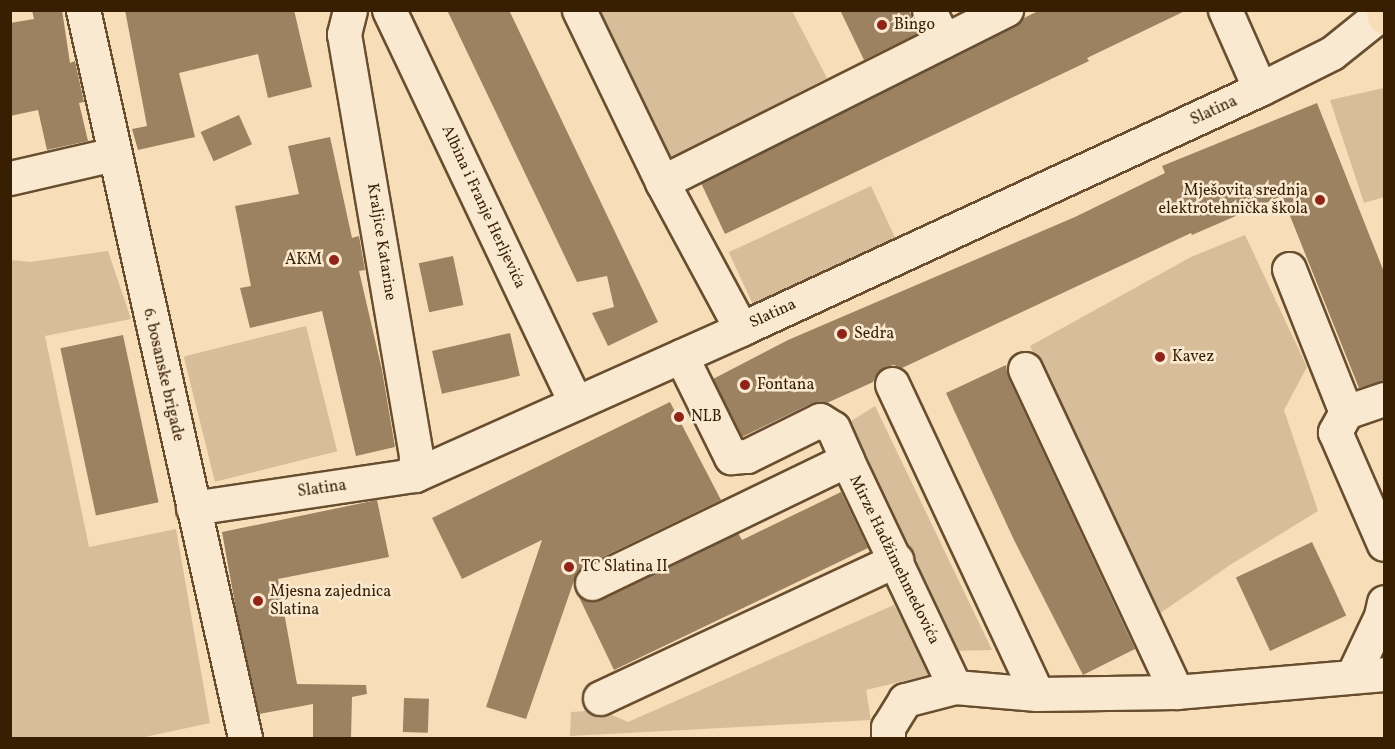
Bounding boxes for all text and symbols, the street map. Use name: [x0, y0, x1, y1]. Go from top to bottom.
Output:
place label: Bingo: [894, 15, 935, 35]
marker: Bingo: [875, 18, 889, 32]
street label: Slatina: [1188, 92, 1240, 130]
street label: Albina i Franje Herljevića: [437, 122, 529, 292]
place label: Mješovita srednja elektrotehnička škola: [1158, 181, 1308, 219]
street label: Kraljice Katarine: [362, 182, 400, 302]
marker: Mješovita srednja elektrotehnička škola: [1313, 193, 1327, 207]
place label: AKM: [285, 250, 322, 270]
marker: AKM: [327, 253, 341, 267]
street label: Slatina: [747, 295, 799, 333]
street label: 6. bosanske brigade: [138, 307, 188, 443]
place label: Sedra: [854, 324, 894, 344]
marker: Sedra: [835, 327, 849, 341]
place label: Kavez: [1172, 347, 1214, 367]
marker: Kavez: [1153, 350, 1167, 364]
place label: Fontana: [757, 375, 814, 395]
marker: Fontana: [738, 378, 752, 392]
place label: NLB: [691, 407, 722, 427]
marker: NLB: [672, 410, 686, 424]
street label: Mirze Hadžimehmedovića: [845, 472, 943, 648]
street label: Slatina: [296, 476, 348, 502]
place label: TC Slatina II: [581, 557, 668, 577]
marker: TC Slatina II: [562, 560, 576, 574]
place label: Mjesna zajednica Slatina: [270, 582, 391, 620]
marker: Mjesna zajednica Slatina: [251, 594, 265, 608]

